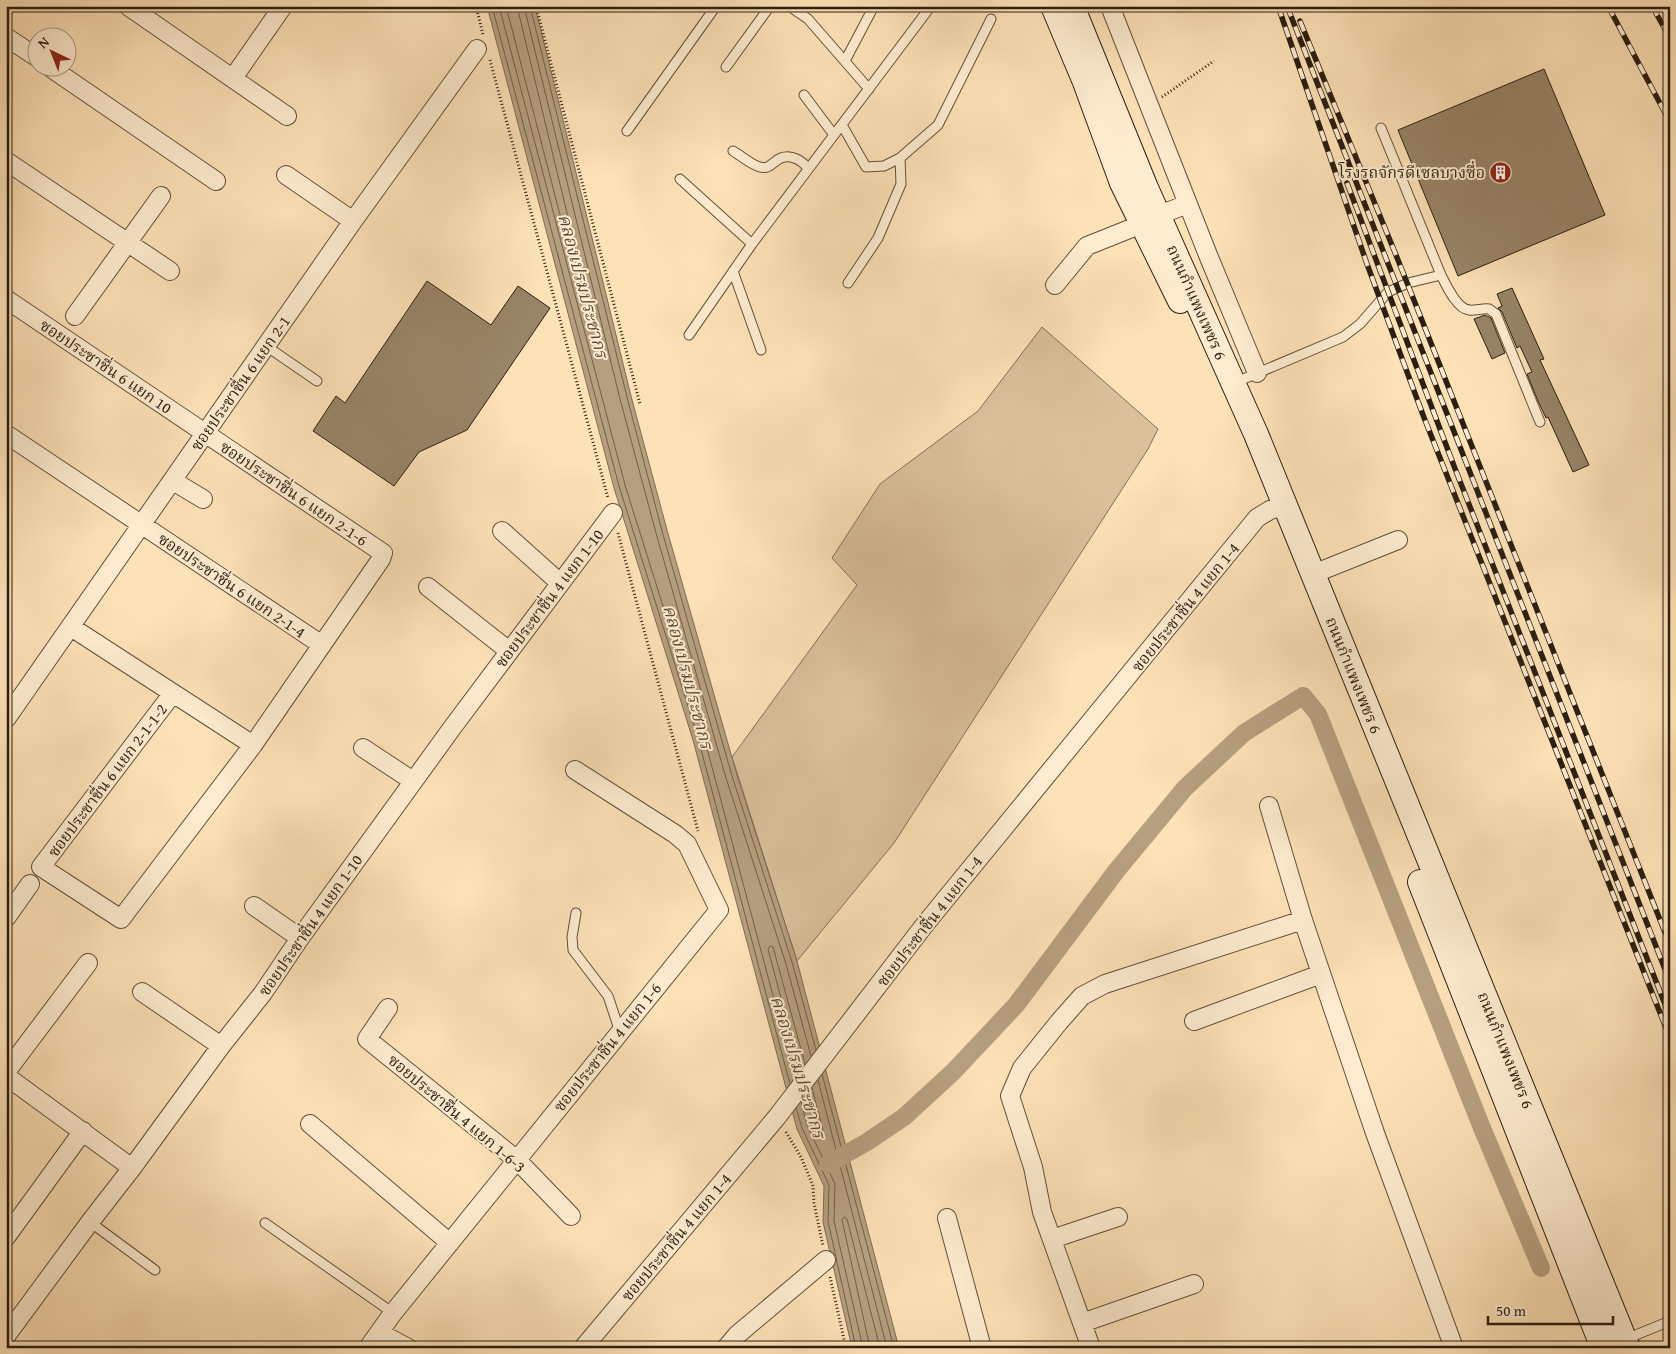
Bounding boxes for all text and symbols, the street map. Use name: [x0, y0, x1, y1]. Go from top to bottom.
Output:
north arrow: [28, 28, 78, 78]
text: N: [33, 32, 54, 53]
place label: โรงรถจักรดีเซลบางซื่อ: [1337, 160, 1485, 184]
building icon: โรงรถจักรดีเซลบางซื่อ: [1489, 160, 1513, 184]
water label: คลองเปรมประชากร: [551, 211, 616, 363]
street label: ถนนกำแพงเพชร 6: [1161, 241, 1233, 364]
street label: ซอยประชาชื่น 6 แยก 2-1: [184, 310, 296, 456]
street label: ซอยประชาชื่น 6 แยก 10: [35, 313, 177, 419]
street label: ซอยประชาชื่น 6 แยก 2-1-6: [215, 435, 373, 552]
street label: ซอยประชาชื่น 4 แยก 1-10: [489, 523, 609, 672]
street label: ซอยประชาชื่น 6 แยก 2-1-4: [153, 527, 311, 644]
street label: ซอยประชาชื่น 4 แยก 1-4: [1125, 537, 1245, 677]
water label: คลองเปรมประชากร: [656, 602, 721, 754]
street label: ถนนกำแพงเพชร 6: [1320, 613, 1388, 737]
street label: ซอยประชาชื่น 6 แยก 2-1-1-2: [41, 698, 173, 862]
street label: ซอยประชาชื่น 4 แยก 1-10: [252, 849, 368, 1001]
street label: ซอยประชาชื่น 4 แยก 1-4: [870, 850, 988, 992]
street label: ซอยประชาชื่น 4 แยก 1-6: [547, 977, 667, 1117]
street label: ถนนกำแพงเพชร 6: [1472, 988, 1540, 1112]
water label: คลองเปรมประชากร: [764, 992, 834, 1144]
street label: ซอยประชาชื่น 4 แยก 1-6-3: [383, 1048, 531, 1178]
street label: ซอยประชาชื่น 4 แยก 1-4: [615, 1168, 737, 1306]
scale bar: [1488, 1294, 1614, 1326]
text: 50 m: [1496, 1300, 1527, 1321]

